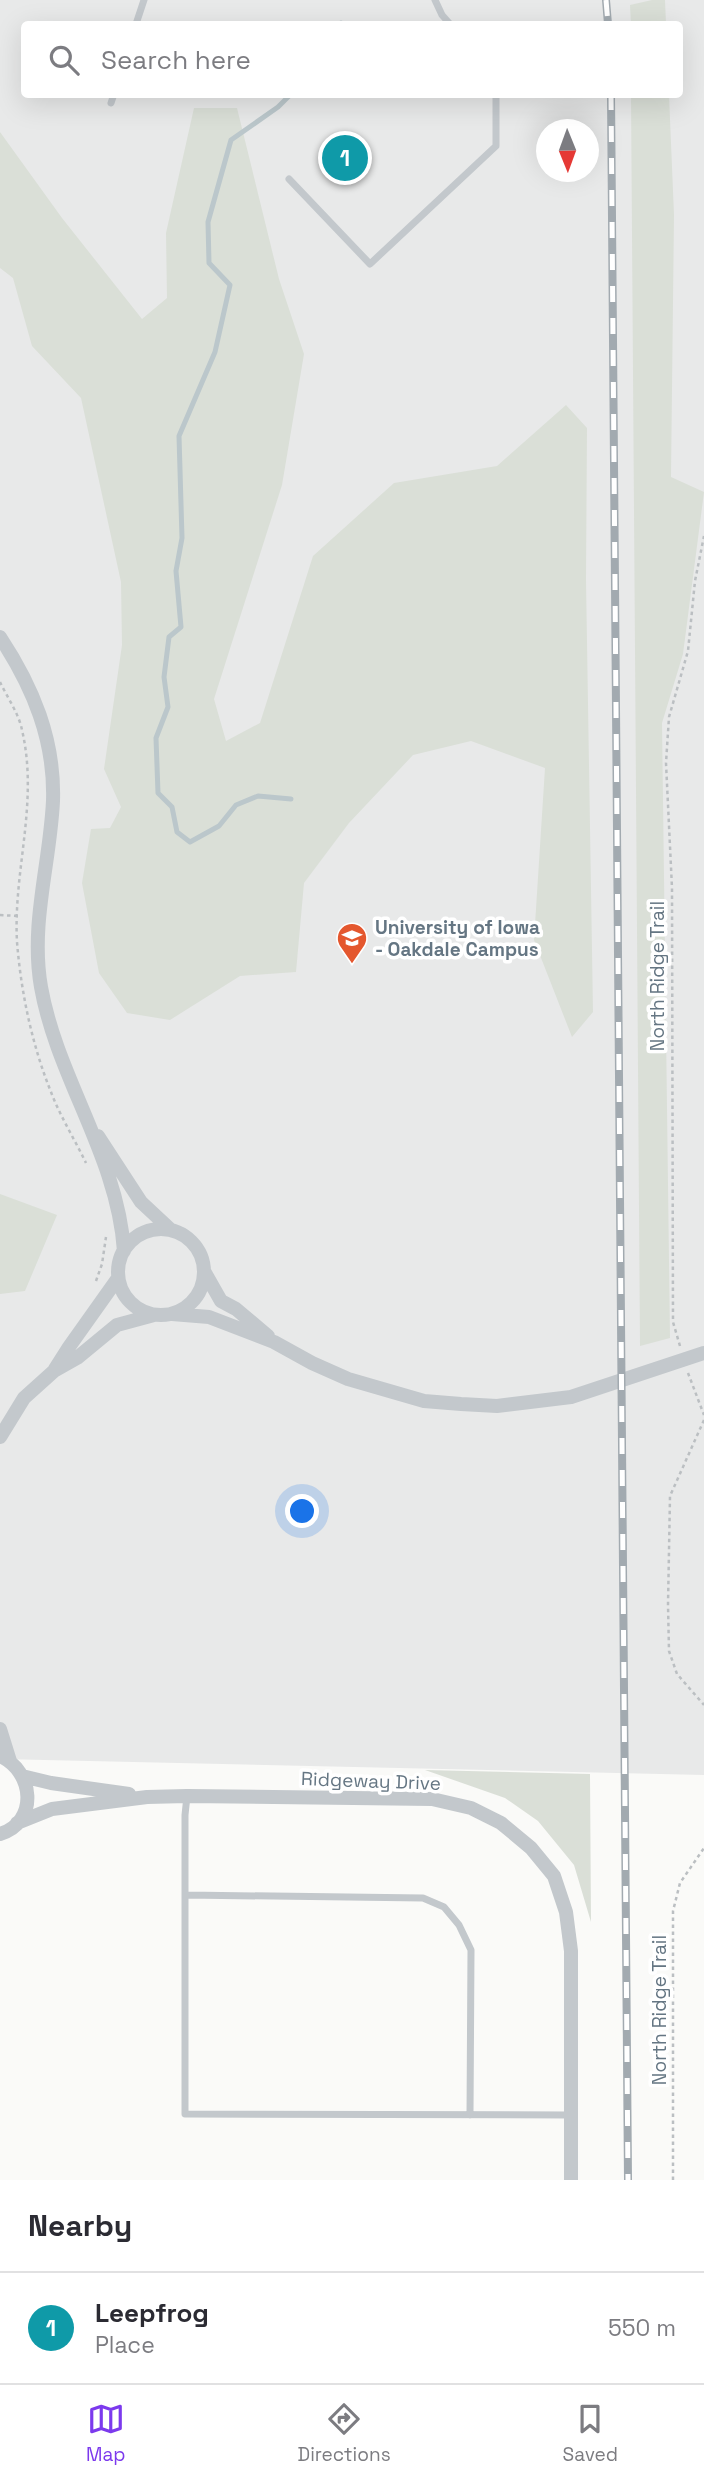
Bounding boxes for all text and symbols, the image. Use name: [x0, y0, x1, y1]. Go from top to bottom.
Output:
search box: [21, 21, 683, 98]
icon: search: [45, 41, 83, 79]
text: Search here: [101, 43, 251, 77]
north arrow: [536, 119, 599, 182]
pin: 1: [322, 132, 368, 184]
street label: North Ridge Trail: [645, 901, 670, 1051]
place label: University of Iowa - Oakdale Campus: [375, 915, 540, 962]
school or university icon: University of Iowa - Oakdale Campus: [335, 921, 369, 965]
your location: [285, 1494, 319, 1528]
street label: Ridgeway Drive: [301, 1766, 441, 1796]
street label: North Ridge Trail: [647, 1935, 672, 2085]
text: Nearby: [28, 2206, 132, 2245]
text: Leepfrog: [95, 2296, 209, 2330]
text: 1: [46, 2313, 56, 2343]
text: 550 m: [608, 2313, 676, 2343]
text: Place: [95, 2330, 155, 2360]
tab: Map: [86, 2400, 126, 2467]
tab: Directions: [298, 2400, 391, 2467]
tab: Saved: [563, 2400, 618, 2467]

